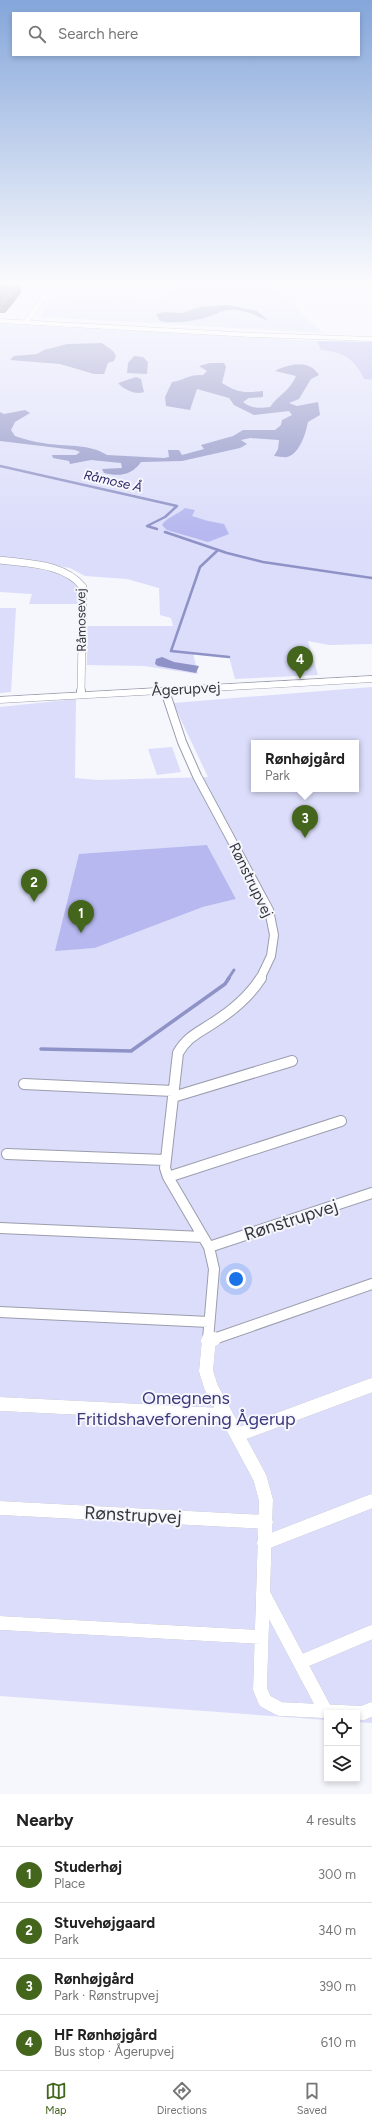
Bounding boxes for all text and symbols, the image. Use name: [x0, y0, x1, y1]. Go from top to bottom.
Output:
search box: [12, 12, 360, 56]
icon: search: [26, 23, 48, 45]
text: Search here: [58, 25, 138, 43]
water label: Råmose Å: [82, 466, 144, 495]
street label: Råmosevej: [73, 588, 89, 652]
pin: 4: [287, 646, 313, 679]
street label: Ågerupvej: [151, 678, 221, 700]
popup: [251, 740, 359, 792]
text: Rønhøjgård: [265, 750, 345, 768]
text: Park: [265, 768, 290, 783]
pin: 3: [292, 805, 318, 838]
street label: Rønstrupvej: [225, 840, 277, 920]
pin: 2: [21, 869, 47, 902]
pin: 1: [68, 900, 94, 933]
street label: Rønstrupvej: [241, 1195, 341, 1245]
your location: [226, 1269, 246, 1289]
park label: Omegnens Fritidshaveforening Ågerup: [76, 1387, 296, 1430]
street label: Rønstrupvej: [84, 1501, 182, 1529]
map controls: [324, 1710, 360, 1782]
button: locate: [324, 1710, 360, 1746]
button: layers: [324, 1746, 360, 1782]
text: Nearby: [16, 1810, 74, 1830]
text: 4 results: [306, 1813, 356, 1828]
text: Studerhøj: [54, 1858, 122, 1876]
text: 1: [26, 1867, 32, 1882]
text: 300 m: [318, 1867, 356, 1882]
text: Place: [54, 1876, 85, 1891]
text: Stuvehøjgaard: [54, 1914, 155, 1932]
text: 2: [25, 1923, 33, 1938]
text: 340 m: [318, 1923, 356, 1938]
text: Park: [54, 1932, 79, 1947]
text: Rønhøjgård: [54, 1970, 134, 1988]
text: 3: [25, 1979, 33, 1994]
text: 390 m: [319, 1979, 356, 1994]
text: Park · Rønstrupvej: [54, 1988, 159, 2003]
text: HF Rønhøjgård: [54, 2026, 157, 2044]
text: 4: [25, 2035, 33, 2050]
text: 610 m: [321, 2035, 356, 2050]
text: Bus stop · Ågerupvej: [54, 2044, 174, 2059]
tab: Map: [45, 2080, 67, 2117]
tab: Directions: [157, 2080, 207, 2117]
tab: Saved: [297, 2080, 327, 2117]

